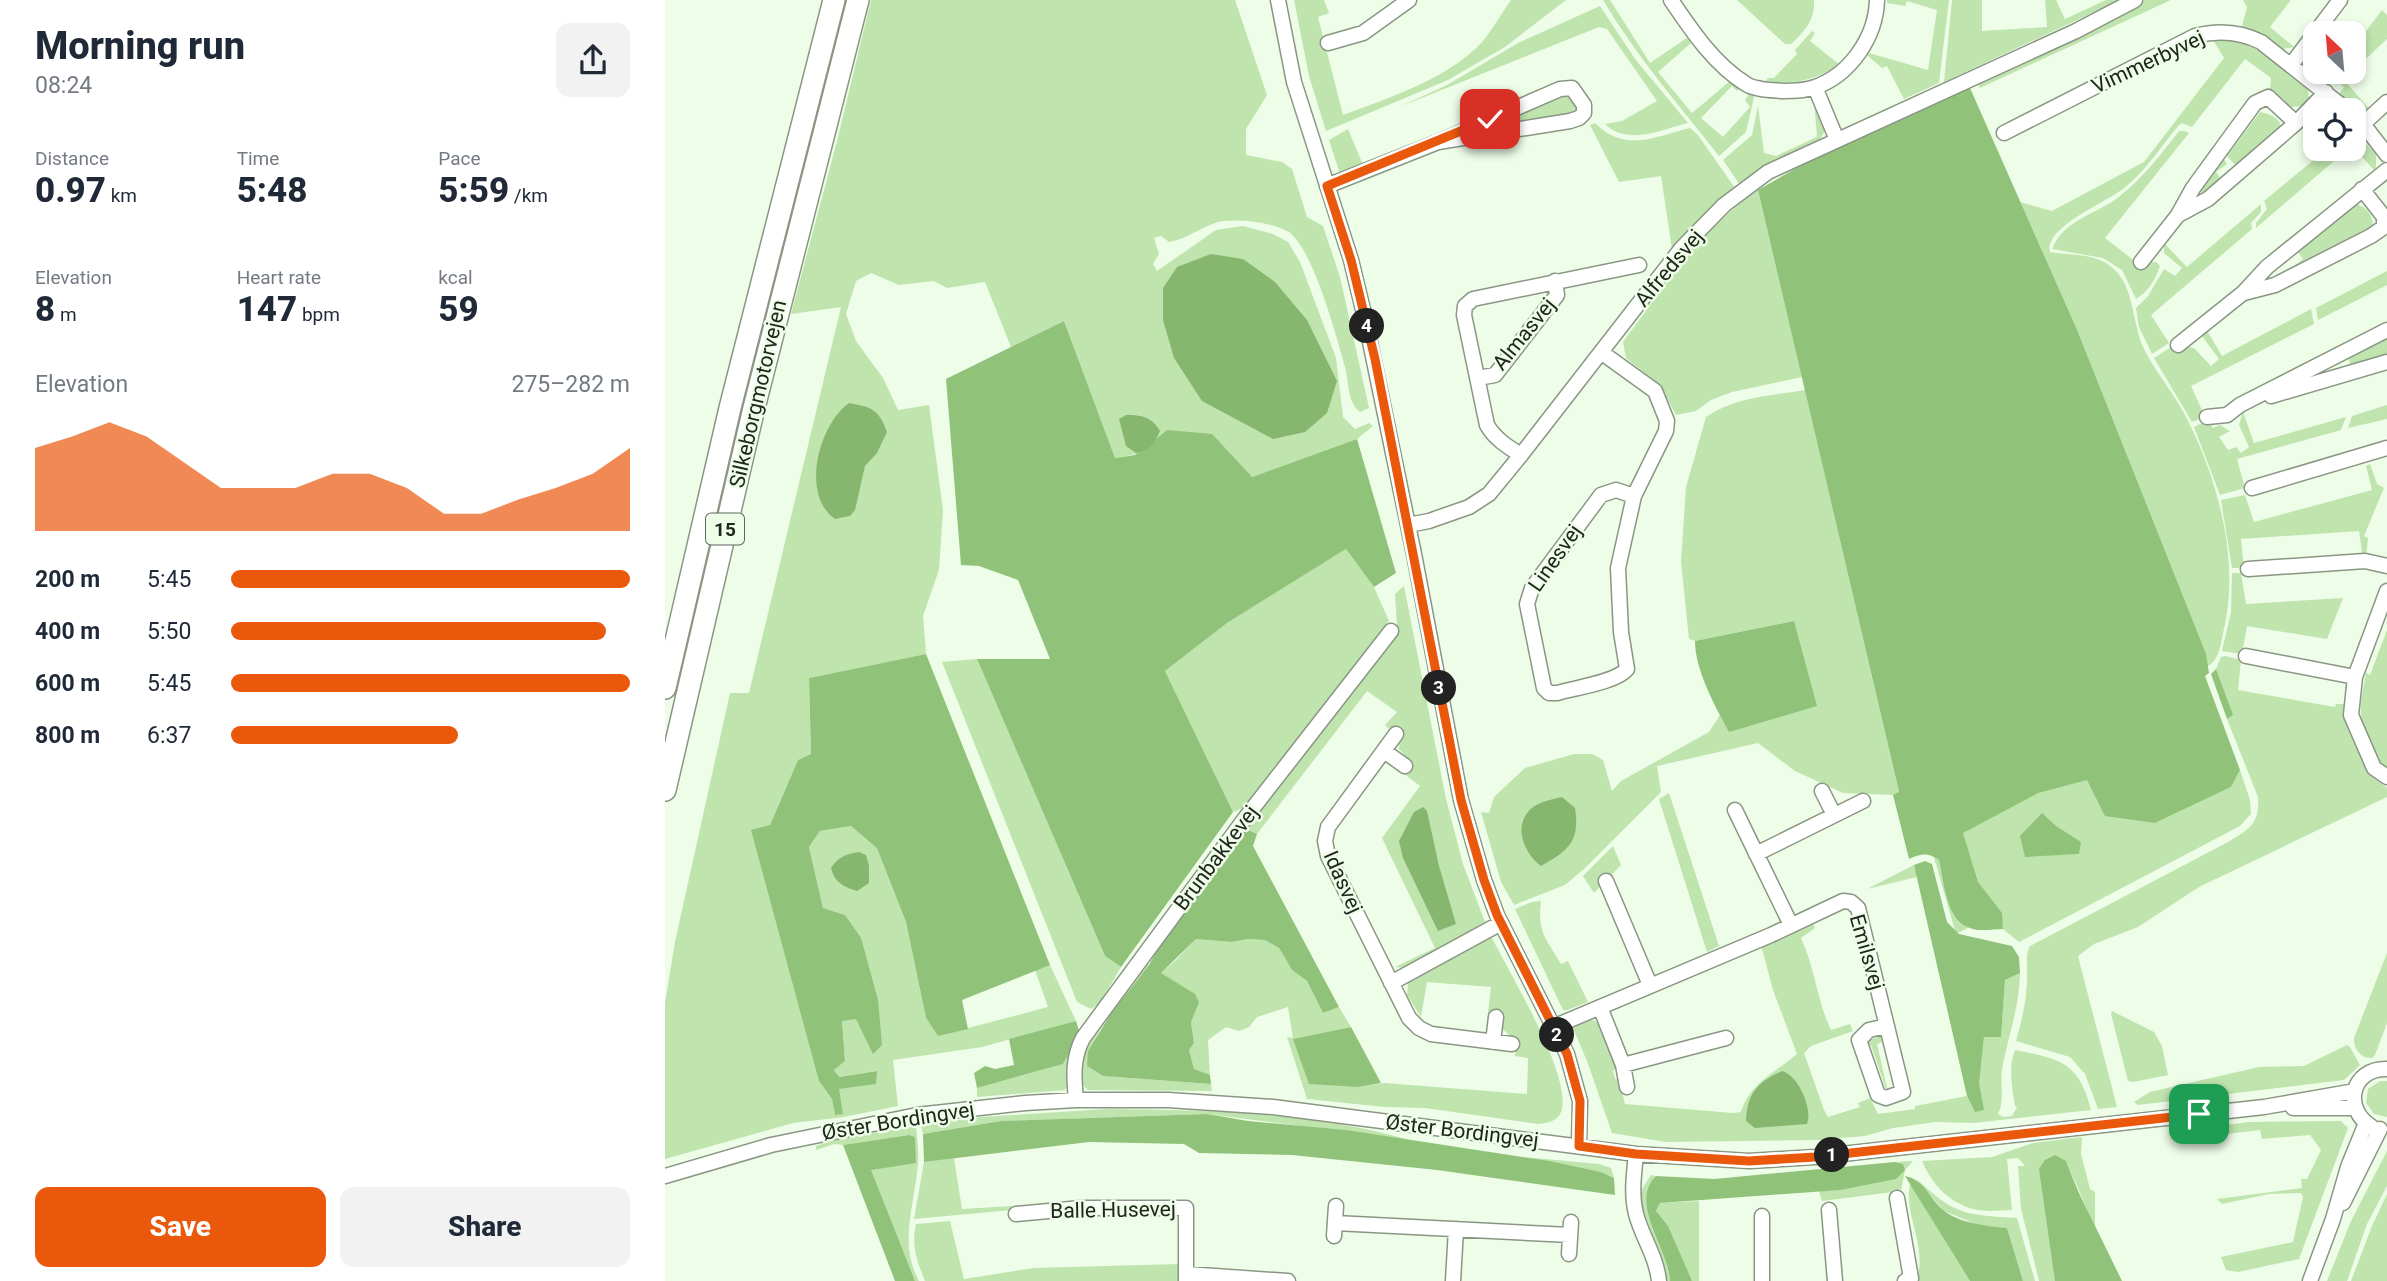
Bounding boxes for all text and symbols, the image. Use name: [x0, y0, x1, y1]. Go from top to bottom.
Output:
north arrow: [2303, 21, 2366, 84]
map controls: [2303, 21, 2366, 161]
button: share: [556, 23, 630, 97]
text: Morning run: [35, 24, 245, 68]
street label: Vimmerbyvej: [2088, 25, 2208, 99]
text: 08:24: [35, 72, 92, 99]
pin: [1460, 89, 1520, 149]
button: locate: [2303, 98, 2366, 161]
icon: check: [1471, 100, 1509, 138]
text: Distance: [35, 147, 109, 170]
text: Time: [237, 147, 279, 170]
text: Pace: [438, 147, 481, 170]
text: 0.97: [35, 170, 106, 211]
text: 5:48: [237, 170, 307, 211]
text: 5:59: [438, 170, 509, 211]
text: km: [106, 184, 137, 207]
text: /km: [509, 184, 548, 207]
street label: Alfredsvej: [1630, 225, 1708, 311]
text: Elevation: [35, 266, 112, 289]
text: Heart rate: [237, 266, 321, 289]
text: kcal: [438, 266, 473, 289]
text: 8: [35, 289, 55, 330]
text: 147: [237, 289, 297, 330]
text: 59: [438, 289, 479, 330]
street label: Almasvej: [1488, 293, 1560, 375]
street label: Silkeborgmotorvejen: [725, 298, 791, 490]
text: m: [55, 303, 77, 326]
text: bpm: [297, 303, 340, 326]
pin: 4: [1349, 308, 1385, 344]
text: 4: [1361, 314, 1372, 337]
text: Elevation: [35, 371, 128, 398]
text: 275–282 m: [511, 371, 630, 398]
road number: 15: [706, 514, 744, 544]
street label: Linesvej: [1523, 520, 1587, 596]
text: 200 m: [35, 566, 100, 593]
text: 5:45: [147, 566, 191, 593]
text: 400 m: [35, 618, 100, 645]
text: 5:50: [147, 618, 191, 645]
text: 600 m: [35, 670, 100, 697]
text: 5:45: [147, 670, 191, 697]
pin: 3: [1421, 670, 1457, 706]
text: 3: [1433, 676, 1444, 699]
text: 800 m: [35, 722, 100, 749]
text: 6:37: [147, 722, 191, 749]
street label: Brunbakkevej: [1169, 801, 1263, 915]
street label: Idasvej: [1319, 847, 1367, 917]
street label: Emilsvej: [1845, 911, 1889, 993]
pin: 2: [1539, 1018, 1575, 1052]
text: 2: [1551, 1023, 1562, 1046]
pin: [2169, 1084, 2229, 1144]
icon: arrive: [2180, 1095, 2218, 1133]
street label: Øster Bordingvej: [820, 1097, 976, 1145]
street label: Øster Bordingvej: [1384, 1110, 1540, 1152]
pin: 1: [1815, 1138, 1849, 1172]
text: 1: [1826, 1143, 1837, 1166]
button: Save: [35, 1187, 326, 1267]
button: Share: [340, 1187, 630, 1267]
street label: Balle Husevej: [1050, 1197, 1176, 1223]

